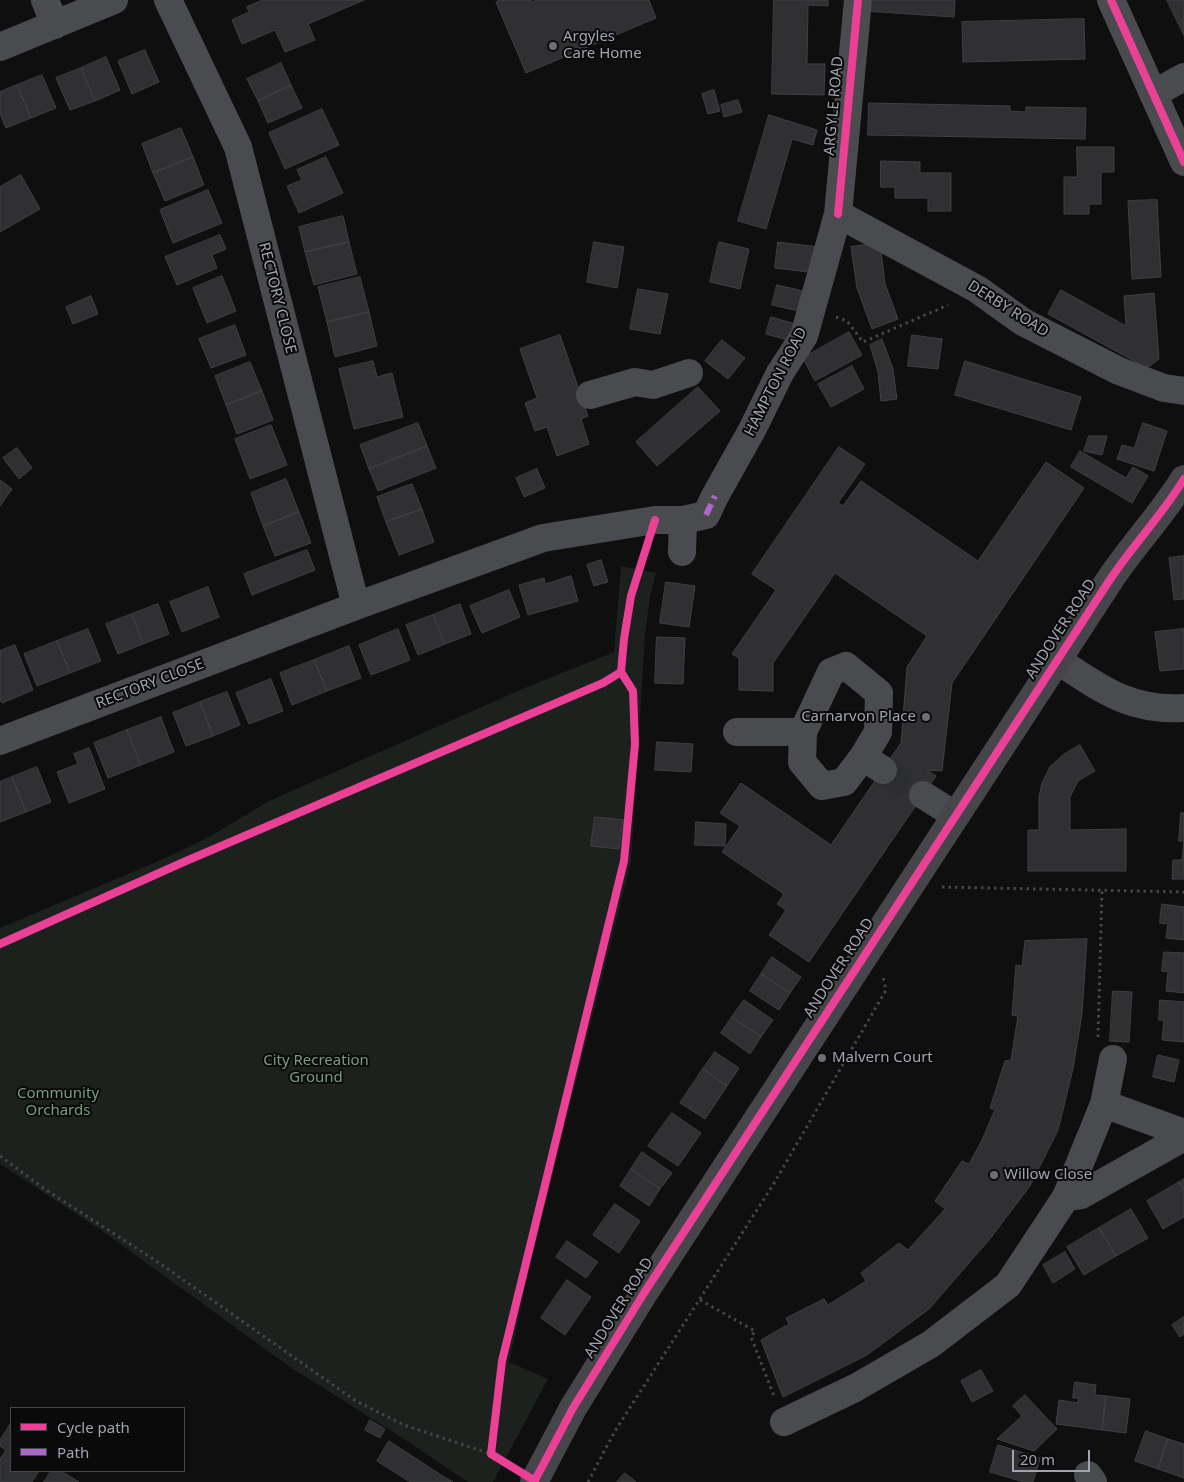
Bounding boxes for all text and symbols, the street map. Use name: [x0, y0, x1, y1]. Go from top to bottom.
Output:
place label: Argyles Care Home: [563, 28, 642, 63]
marker: Argyles Care Home: [547, 40, 559, 52]
street label: ARGYLE ROAD: [821, 56, 847, 156]
street label: RECTORY CLOSE: [254, 241, 300, 355]
street label: DERBY ROAD: [964, 277, 1052, 341]
street label: HAMPTON ROAD: [741, 325, 811, 439]
street label: ANDOVER ROAD: [1022, 576, 1100, 682]
street label: RECTORY CLOSE: [94, 655, 206, 713]
place label: Carnarvon Place: [801, 708, 916, 726]
marker: Carnarvon Place: [920, 711, 932, 723]
street label: ANDOVER ROAD: [800, 915, 878, 1021]
place label: Malvern Court: [832, 1049, 933, 1067]
park label: City Recreation Ground: [263, 1052, 369, 1087]
marker: Malvern Court: [816, 1052, 828, 1064]
park label: Community Orchards: [17, 1085, 99, 1120]
place label: Willow Close: [1004, 1166, 1092, 1184]
marker: Willow Close: [988, 1169, 1000, 1181]
street label: ANDOVER ROAD: [581, 1254, 657, 1362]
legend: [10, 1407, 185, 1472]
text: Cycle path: [57, 1417, 130, 1437]
scale bar: [1014, 1440, 1092, 1472]
text: Path: [57, 1442, 89, 1462]
text: 20 m: [1020, 1449, 1055, 1469]

